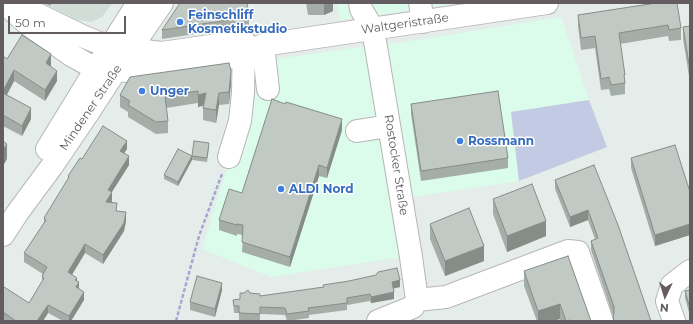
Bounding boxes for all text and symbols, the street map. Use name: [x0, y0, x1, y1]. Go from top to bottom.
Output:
scale bar: [10, 8, 128, 34]
place label: Feinschliff Kosmetikstudio: [188, 8, 287, 36]
street label: Waltgeristraße: [360, 11, 450, 37]
text: 50 m: [15, 15, 46, 30]
marker: Feinschliff Kosmetikstudio: [175, 17, 185, 27]
street label: Mindener Straße: [57, 62, 125, 154]
place label: Unger: [150, 84, 189, 98]
marker: Unger: [137, 86, 147, 96]
street label: Rostocker Straße: [381, 114, 411, 216]
place label: Rossmann: [468, 134, 534, 148]
marker: Rossmann: [455, 136, 465, 146]
place label: ALDI Nord: [289, 182, 354, 196]
marker: ALDI Nord: [276, 184, 286, 194]
north arrow: [645, 276, 685, 316]
text: N: [659, 301, 669, 315]

